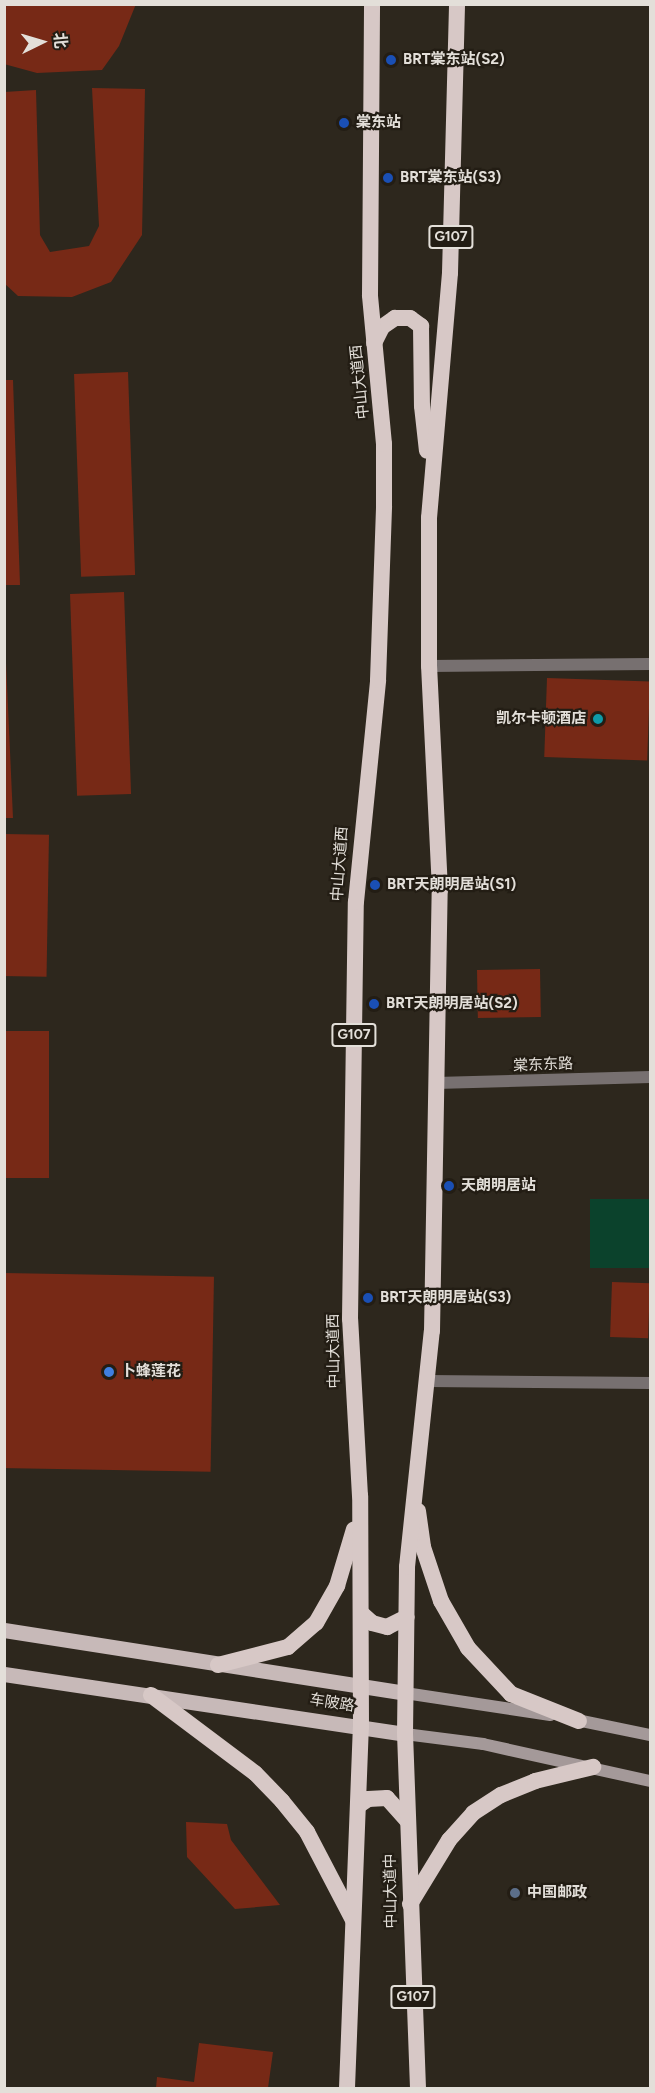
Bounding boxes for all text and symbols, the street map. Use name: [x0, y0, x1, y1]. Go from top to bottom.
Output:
north arrow: [12, 12, 72, 72]
text: 北: [50, 32, 71, 49]
place label: BRT棠东站(S2): [403, 51, 505, 69]
marker: BRT棠东站(S2): [384, 53, 398, 67]
place label: 棠东站: [356, 114, 401, 132]
marker: 棠东站: [337, 116, 351, 130]
place label: BRT棠东站(S3): [400, 169, 501, 187]
marker: BRT棠东站(S3): [381, 171, 395, 185]
road number: G107: [427, 226, 475, 248]
street label: 中山大道西: [347, 344, 373, 420]
place label: 凯尔卡顿酒店: [496, 710, 586, 728]
marker: 凯尔卡顿酒店: [591, 712, 605, 726]
street label: 中山大道西: [328, 826, 352, 902]
place label: BRT天朗明居站(S1): [387, 876, 516, 894]
marker: BRT天朗明居站(S1): [368, 878, 382, 892]
place label: BRT天朗明居站(S2): [386, 995, 518, 1013]
marker: BRT天朗明居站(S2): [367, 997, 381, 1011]
road number: G107: [330, 1024, 378, 1046]
street label: 棠东东路: [513, 1055, 573, 1075]
place label: 天朗明居站: [461, 1177, 536, 1195]
marker: 天朗明居站: [442, 1179, 456, 1193]
place label: BRT天朗明居站(S3): [380, 1289, 511, 1307]
marker: BRT天朗明居站(S3): [361, 1291, 375, 1305]
street label: 中山大道西: [324, 1313, 344, 1389]
place label: 卜蜂莲花: [121, 1363, 181, 1381]
marker: 卜蜂莲花: [102, 1365, 116, 1379]
street label: 车陂路: [308, 1691, 356, 1715]
street label: 中山大道中: [381, 1853, 401, 1929]
place label: 中国邮政: [527, 1884, 587, 1902]
marker: 中国邮政: [508, 1886, 522, 1900]
road number: G107: [389, 1986, 437, 2008]

